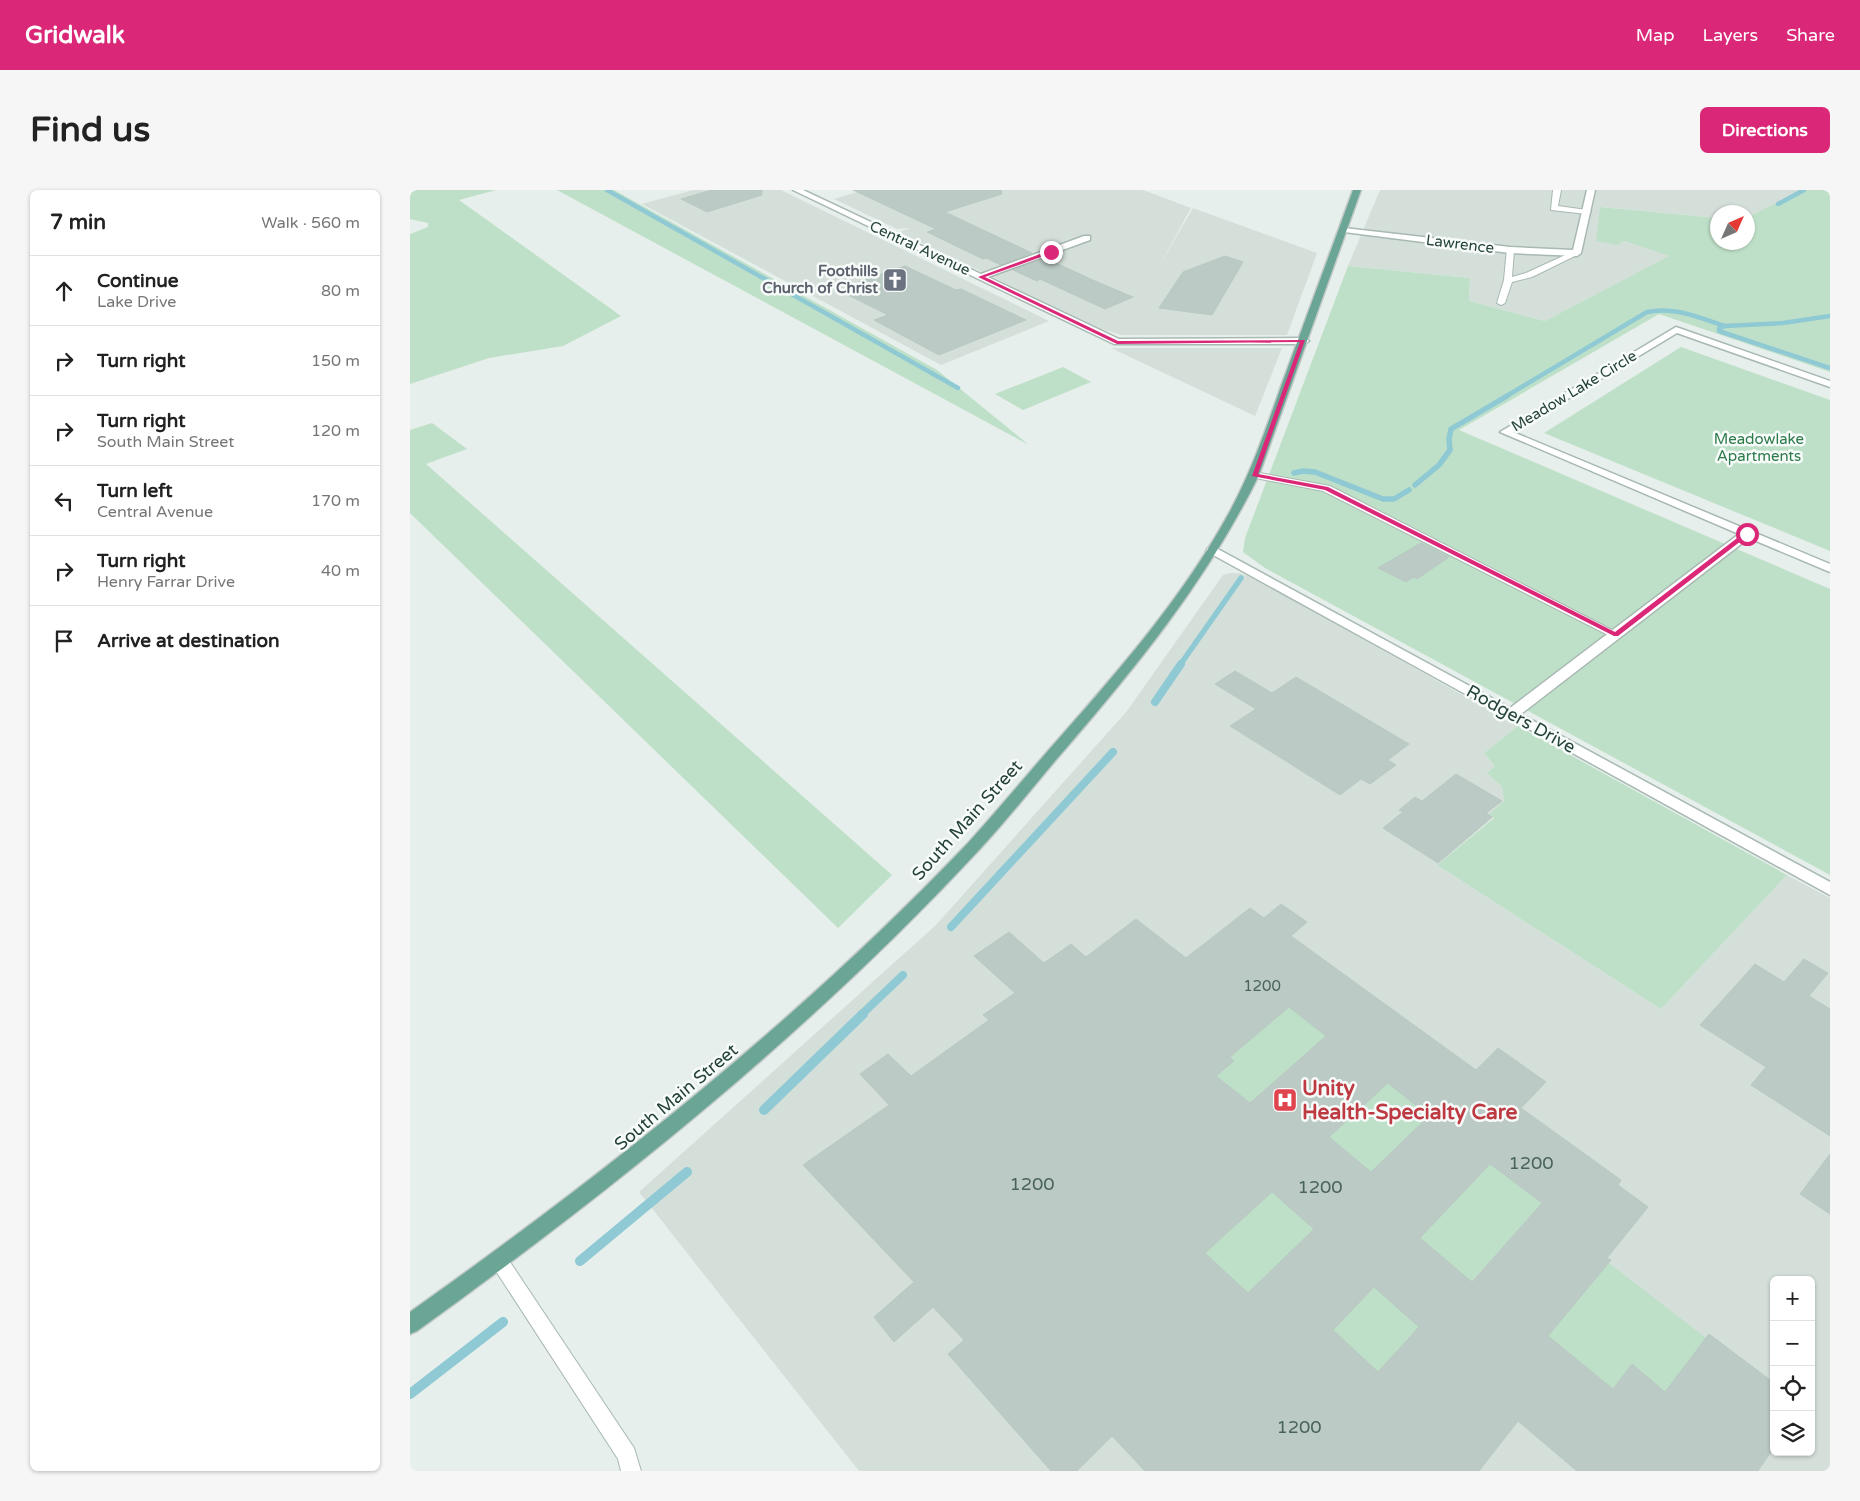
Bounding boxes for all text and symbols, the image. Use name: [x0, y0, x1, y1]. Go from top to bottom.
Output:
text: Gridwalk: [25, 21, 125, 50]
text: Map: [1636, 24, 1675, 46]
text: Layers: [1703, 24, 1758, 46]
text: Share: [1786, 24, 1835, 46]
button: Directions: [1700, 107, 1830, 153]
text: Find us: [30, 109, 150, 151]
north arrow: [1710, 205, 1755, 250]
text: 7 min: [50, 210, 106, 235]
text: Walk · 560 m: [261, 213, 360, 233]
street label: Central Avenue: [867, 217, 973, 279]
street label: Lawrence: [1425, 231, 1495, 257]
route end: [1040, 241, 1063, 264]
place label: Foothills Church of Christ: [762, 262, 878, 297]
church icon: Foothills Church of Christ: [882, 267, 908, 293]
text: Continue: [97, 270, 179, 292]
icon: ahead: [50, 277, 78, 305]
text: 80 m: [321, 281, 360, 301]
text: Lake Drive: [97, 292, 176, 312]
street label: Meadow Lake Circle: [1508, 346, 1640, 436]
icon: right: [50, 347, 78, 375]
text: Turn right: [97, 350, 185, 372]
text: 150 m: [311, 351, 360, 371]
text: Turn right: [97, 410, 185, 432]
icon: right: [50, 417, 78, 445]
text: 120 m: [311, 421, 360, 441]
park label: Meadowlake Apartments: [1714, 430, 1804, 465]
text: South Main Street: [97, 432, 234, 452]
text: Turn left: [97, 480, 173, 502]
icon: left: [50, 487, 78, 515]
text: 170 m: [311, 491, 360, 511]
text: Central Avenue: [97, 502, 213, 522]
route start: [1736, 523, 1759, 546]
text: Turn right: [97, 550, 185, 572]
icon: right: [50, 557, 78, 585]
text: 40 m: [321, 561, 360, 581]
text: Henry Farrar Drive: [97, 572, 235, 592]
icon: arrive: [50, 627, 78, 655]
text: Arrive at destination: [97, 630, 280, 652]
street label: Rodgers Drive: [1463, 680, 1579, 758]
street label: South Main Street: [907, 755, 1027, 885]
house number: 1200: [1243, 977, 1281, 995]
street label: South Main Street: [610, 1039, 742, 1155]
place label: Unity Health-Specialty Care: [1302, 1076, 1518, 1125]
hospital icon: Unity Health-Specialty Care: [1272, 1087, 1298, 1113]
house number: 1200: [1508, 1152, 1554, 1174]
house number: 1200: [1009, 1173, 1055, 1195]
house number: 1200: [1297, 1176, 1343, 1198]
map controls: [1770, 1276, 1815, 1456]
button: +: [1770, 1276, 1815, 1321]
button: −: [1770, 1321, 1815, 1366]
button: locate: [1770, 1366, 1815, 1411]
button: layers: [1770, 1411, 1815, 1456]
house number: 1200: [1276, 1416, 1322, 1438]

